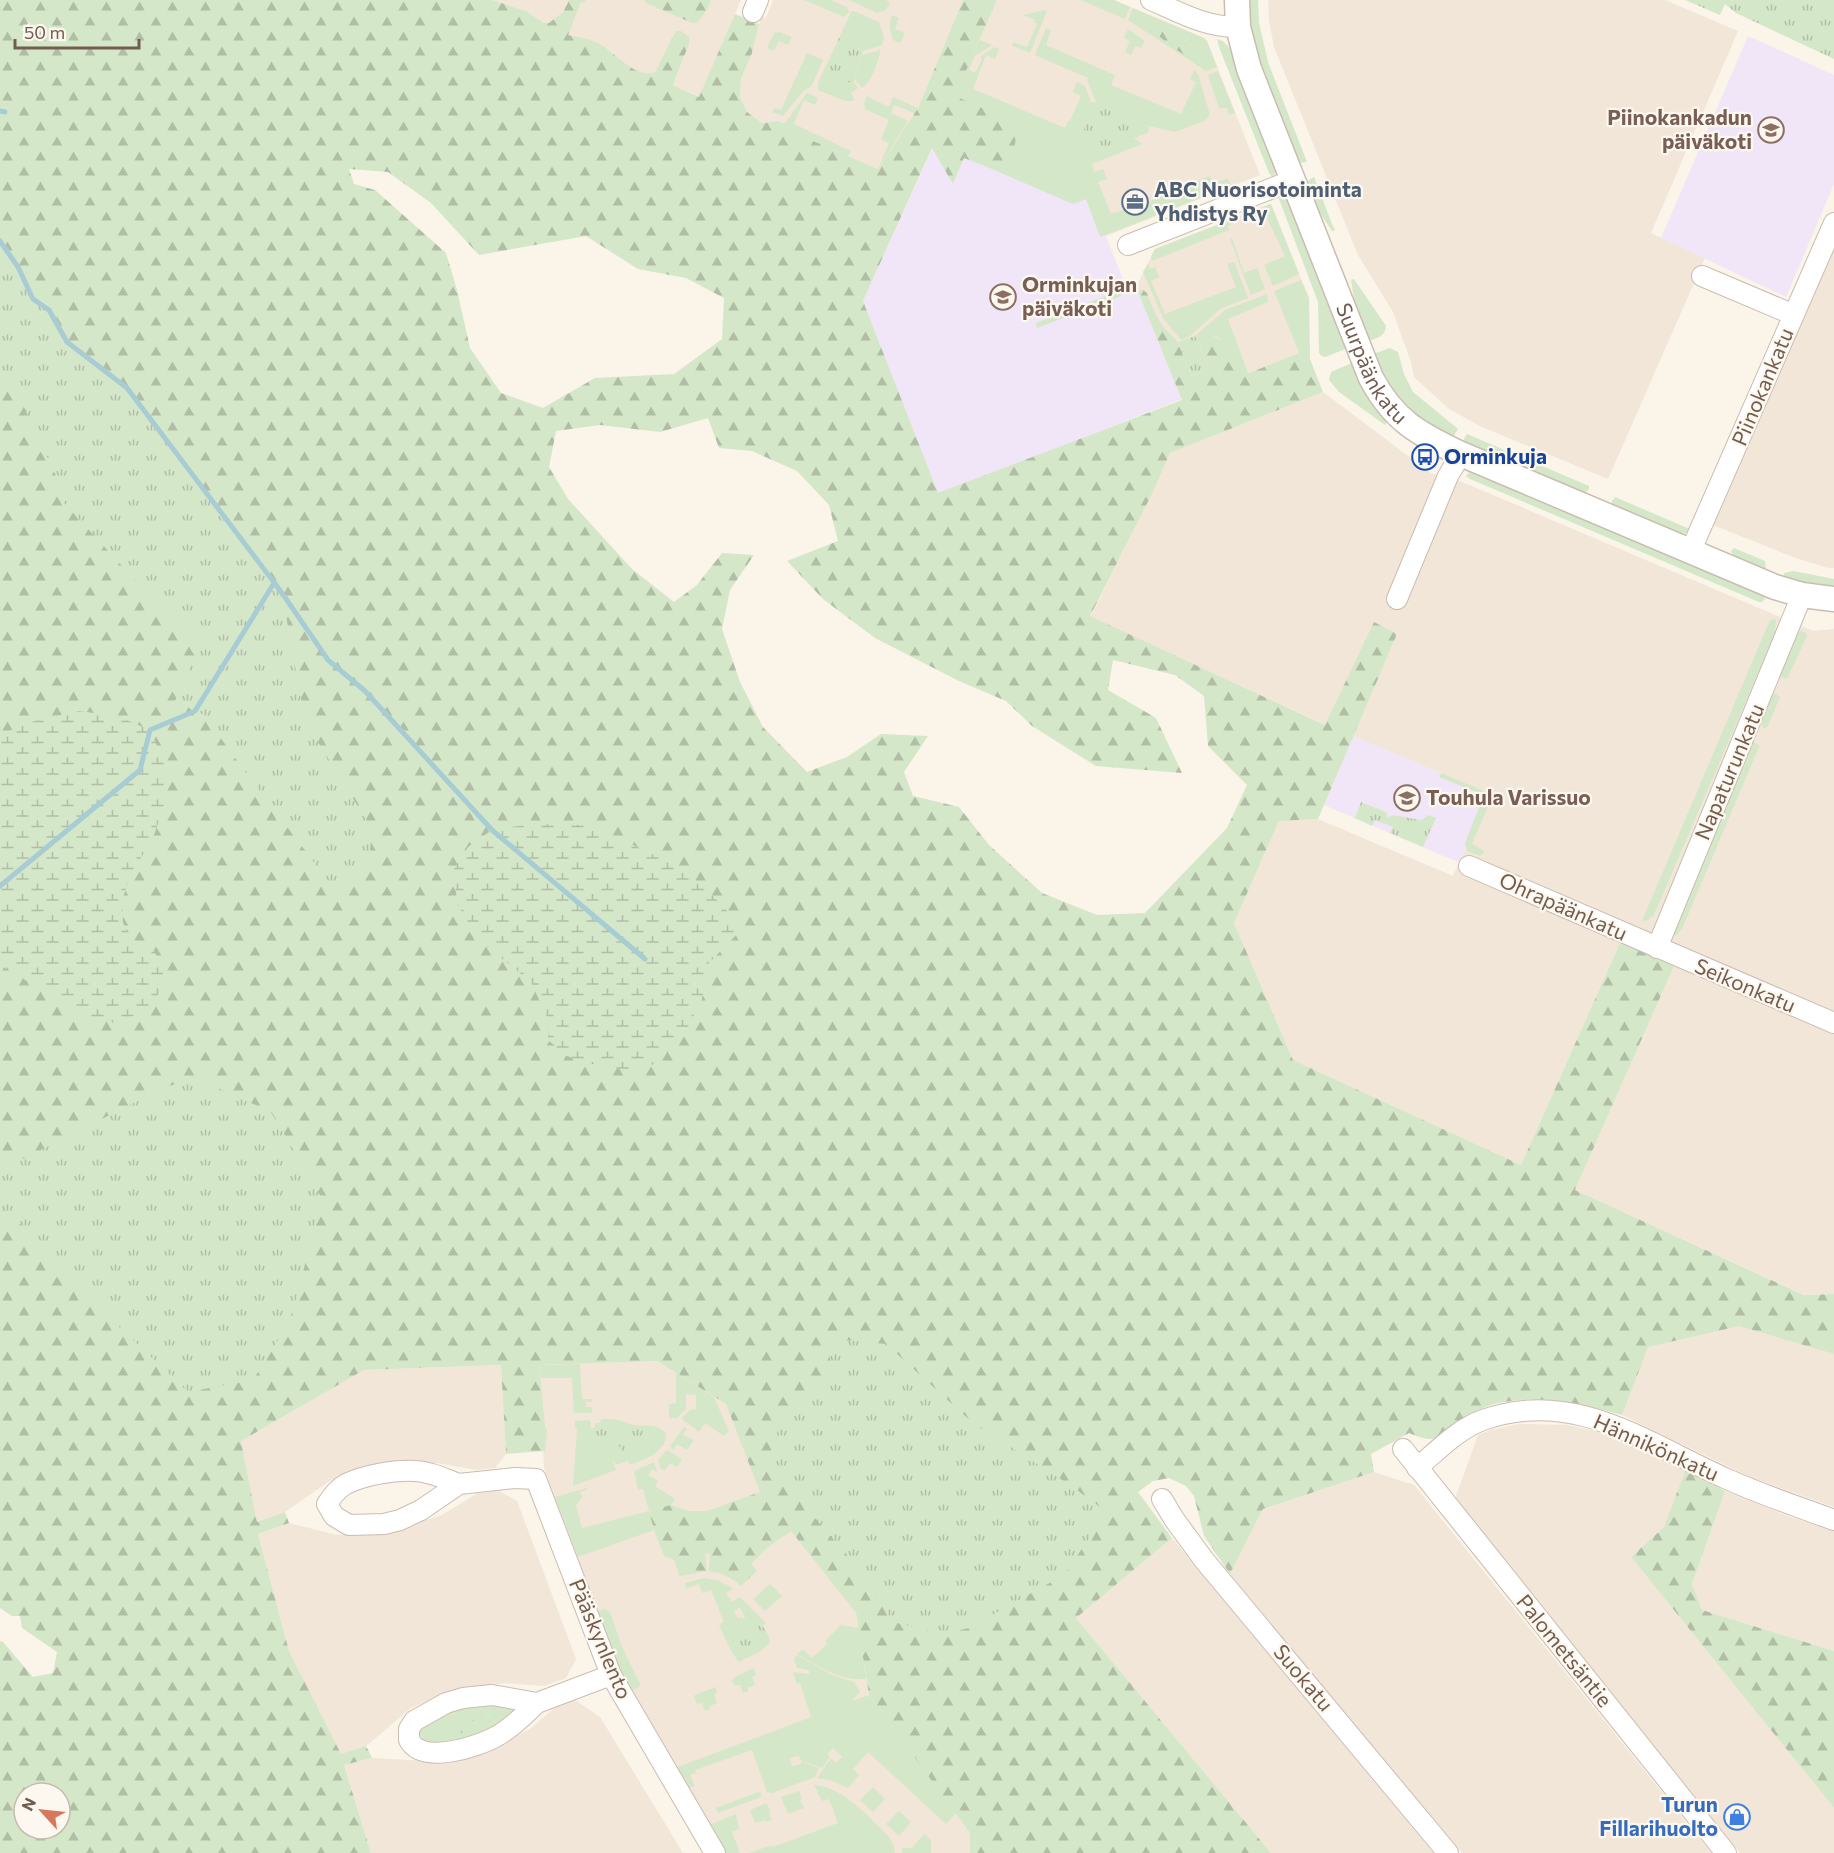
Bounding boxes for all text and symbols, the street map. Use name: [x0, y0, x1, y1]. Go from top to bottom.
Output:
scale bar: [15, 12, 140, 50]
text: 50 m: [24, 21, 65, 43]
place label: Piinokankadun päiväkoti: [1607, 104, 1752, 153]
school or university icon: Piinokankadun päiväkoti: [1756, 115, 1786, 145]
place label: ABC Nuorisotoiminta Yhdistys Ry: [1154, 176, 1362, 225]
office icon: ABC Nuorisotoiminta Yhdistys Ry: [1120, 187, 1150, 217]
place label: Orminkujan päiväkoti: [1022, 271, 1137, 320]
school or university icon: Orminkujan päiväkoti: [988, 282, 1018, 312]
street label: Suurpäänkatu: [1332, 299, 1413, 429]
street label: Piinokankatu: [1726, 324, 1798, 449]
bus stop icon: Orminkuja: [1410, 442, 1440, 472]
place label: Orminkuja: [1444, 443, 1547, 468]
street label: Napaturunkatu: [1689, 700, 1769, 843]
school or university icon: Touhula Varissuo: [1392, 783, 1422, 813]
place label: Touhula Varissuo: [1426, 784, 1591, 809]
street label: Ohrapäänkatu: [1496, 866, 1631, 945]
street label: Seikonkatu: [1691, 952, 1800, 1017]
street label: Hännikönkatu: [1590, 1408, 1723, 1485]
street label: Pääskynlento: [565, 1575, 638, 1702]
street label: Palometsäntie: [1512, 1589, 1618, 1711]
street label: Suokatu: [1269, 1639, 1339, 1715]
north arrow: [12, 1781, 72, 1841]
place label: Turun Fillarihuolto: [1599, 1791, 1718, 1840]
text: N: [17, 1794, 39, 1814]
shop icon: Turun Fillarihuolto: [1722, 1802, 1752, 1832]

